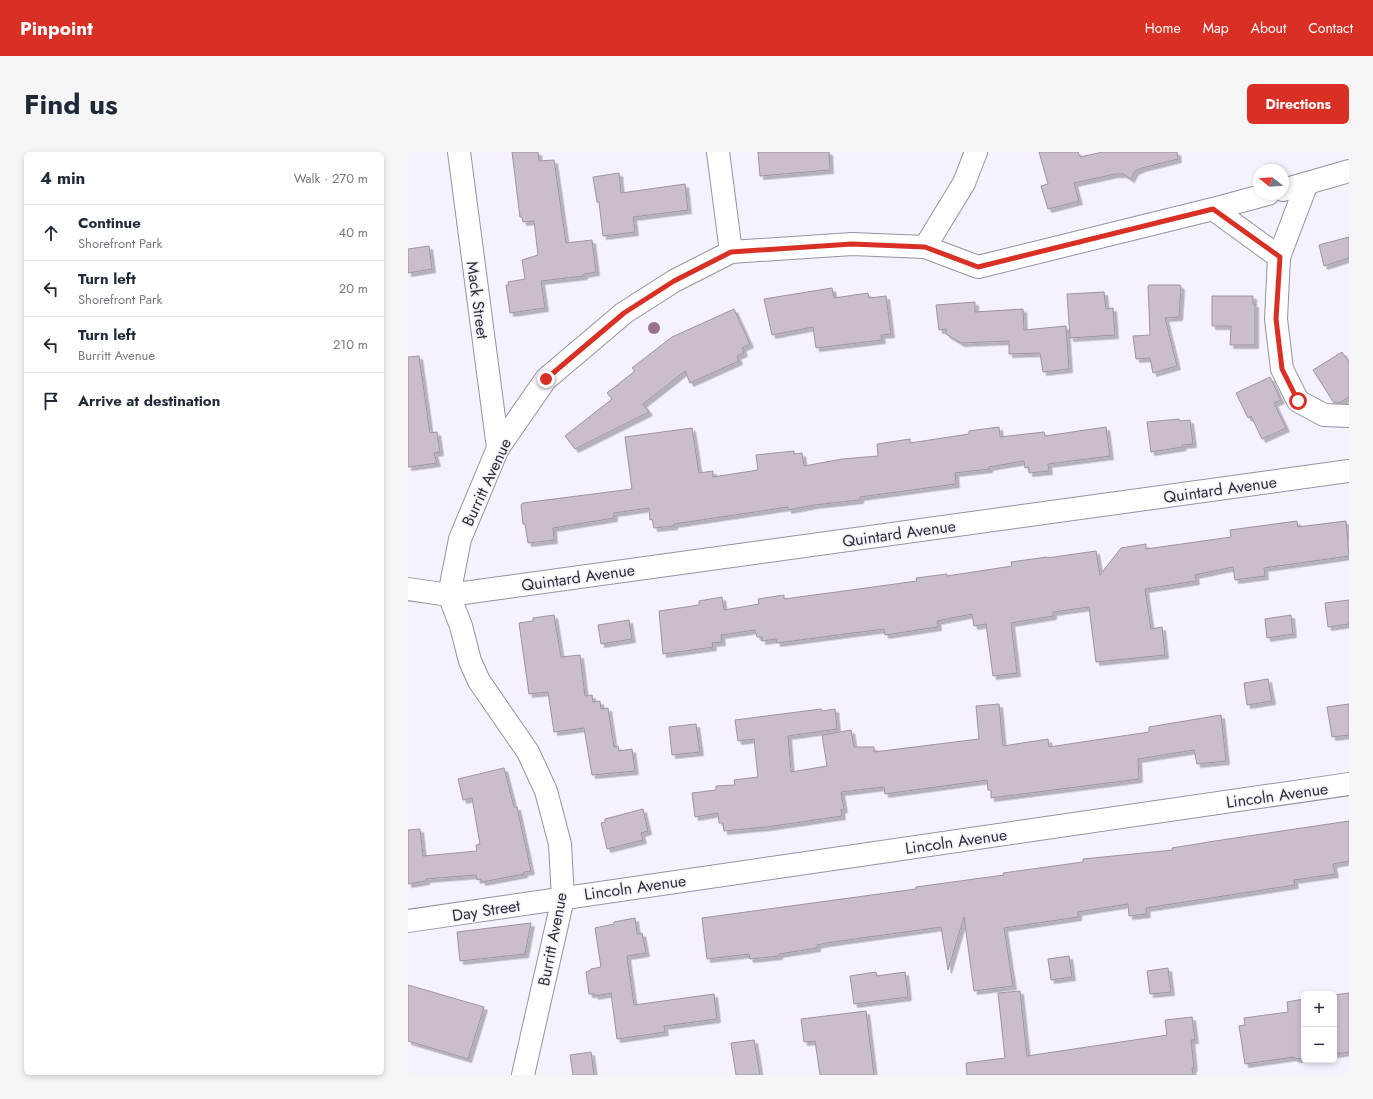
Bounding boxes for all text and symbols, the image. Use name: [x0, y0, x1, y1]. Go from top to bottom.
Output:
text: Pinpoint: [20, 15, 93, 42]
text: Home: [1145, 18, 1181, 38]
text: Map: [1203, 18, 1229, 38]
text: About: [1251, 18, 1286, 38]
text: Contact: [1308, 18, 1353, 38]
text: Find us: [24, 84, 118, 125]
button: Directions: [1247, 84, 1349, 124]
north arrow: [1253, 164, 1289, 200]
text: 4 min: [40, 166, 85, 190]
text: Walk · 270 m: [294, 169, 368, 188]
text: Continue: [78, 212, 141, 234]
icon: ahead: [40, 222, 62, 244]
text: 40 m: [339, 223, 368, 242]
text: Shorefront Park: [78, 234, 162, 253]
street label: Mack Street: [461, 260, 494, 341]
text: Turn left: [78, 268, 136, 290]
icon: left: [40, 278, 62, 300]
text: 20 m: [339, 279, 368, 298]
text: Shorefront Park: [78, 290, 162, 309]
text: Turn left: [78, 324, 136, 346]
icon: left: [40, 334, 62, 356]
text: 210 m: [333, 335, 368, 354]
text: Burritt Avenue: [78, 346, 155, 365]
route end: [537, 370, 555, 388]
icon: arrive: [40, 390, 62, 412]
text: Arrive at destination: [78, 390, 220, 412]
route start: [1289, 392, 1307, 410]
street label: Burritt Avenue: [456, 434, 517, 530]
street label: Quintard Avenue: [1162, 470, 1278, 509]
street label: Quintard Avenue: [841, 514, 957, 553]
street label: Quintard Avenue: [520, 558, 636, 597]
street label: Lincoln Avenue: [1225, 777, 1330, 814]
street label: Lincoln Avenue: [904, 823, 1009, 860]
street label: Lincoln Avenue: [583, 869, 688, 906]
street label: Burritt Avenue: [532, 890, 573, 988]
street label: Day Street: [450, 894, 522, 927]
map controls: [1301, 991, 1337, 1063]
button: +: [1301, 991, 1337, 1027]
button: −: [1301, 1027, 1337, 1063]

